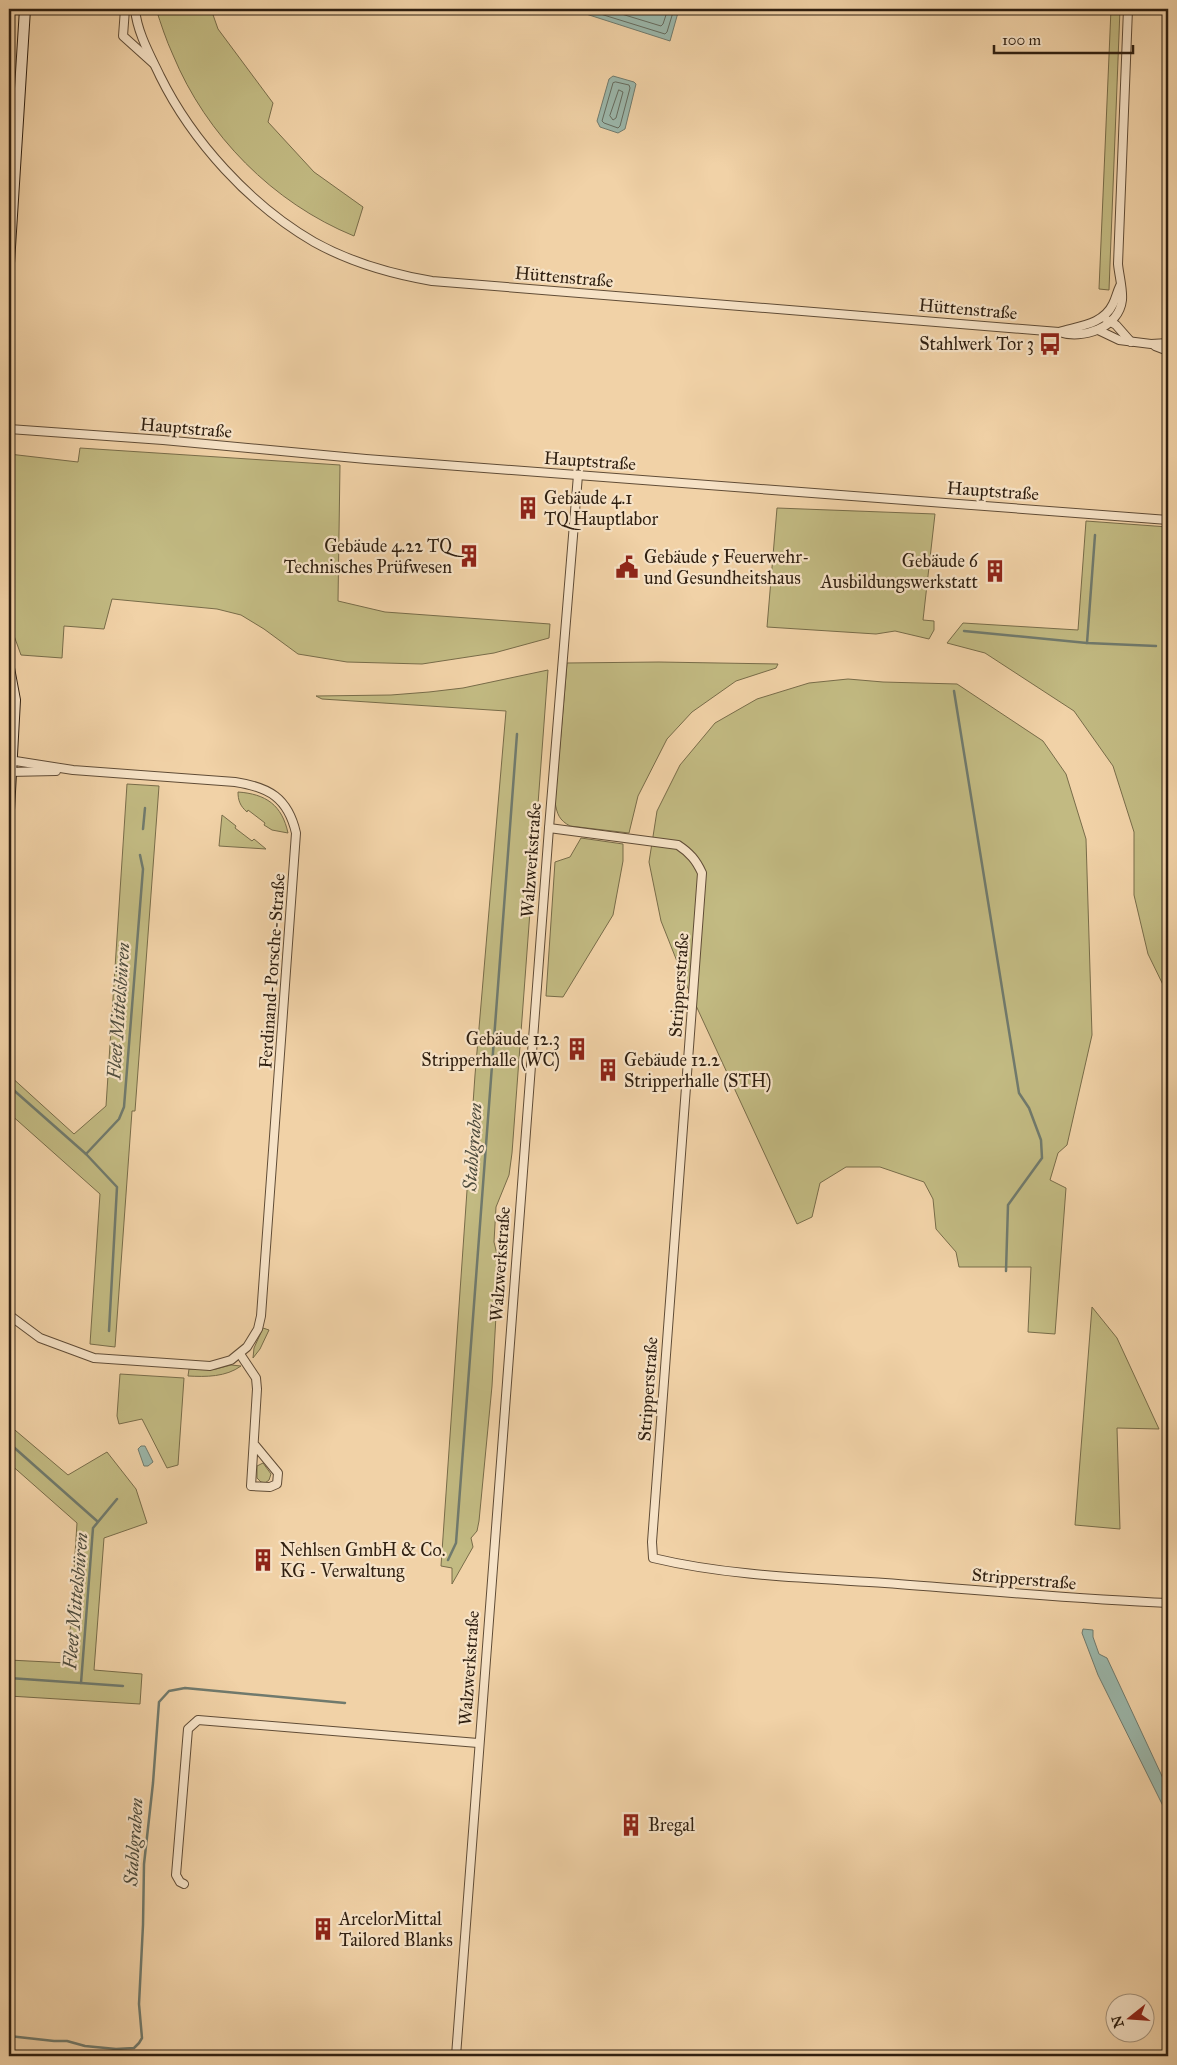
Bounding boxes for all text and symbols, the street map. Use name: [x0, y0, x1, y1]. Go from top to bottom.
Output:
scale bar: [994, 22, 1133, 54]
text: 100 m: [1002, 31, 1042, 49]
street label: Hüttenstraße: [514, 262, 614, 292]
street label: Hüttenstraße: [918, 294, 1018, 324]
bus stop icon: Stahlwerk Tor 3: [1037, 331, 1063, 357]
place label: Stahlwerk Tor 3: [919, 333, 1034, 355]
street label: Hauptstraße: [139, 413, 233, 443]
street label: Hauptstraße: [543, 447, 637, 475]
street label: Hauptstraße: [946, 477, 1040, 505]
place label: Gebäude 4.1 TQ Hauptlabor: [544, 487, 658, 530]
building icon: Gebäude 4.1 TQ Hauptlabor: [515, 495, 541, 521]
place label: Gebäude 4.22 TQ Technisches Prüfwesen: [284, 535, 464, 578]
building icon: Gebäude 4.22 TQ Technisches Prüfwesen: [456, 543, 482, 569]
place label: Gebäude 5 Feuerwehr- und Gesundheitshaus: [644, 546, 809, 589]
place label: Gebäude 6 Ausbildungswerkstatt: [820, 550, 979, 594]
public building icon: Gebäude 5 Feuerwehr- und Gesundheitshaus: [614, 554, 640, 580]
building icon: Gebäude 6 Ausbildungswerkstatt: [982, 558, 1008, 584]
street label: Walzwerkstraße: [516, 802, 546, 918]
street label: Ferdinand-Porsche-Straße: [254, 873, 290, 1069]
street label: Stripperstraße: [664, 932, 694, 1038]
water label: Fleet Mittelsbüren: [102, 942, 135, 1081]
place label: Gebäude 12.3 Stripperhalle (WC): [421, 1028, 560, 1072]
building icon: Gebäude 12.3 Stripperhalle (WC): [564, 1036, 590, 1062]
place label: Gebäude 12.2 Stripperhalle (STH): [624, 1049, 772, 1093]
building icon: Gebäude 12.2 Stripperhalle (STH): [595, 1057, 621, 1083]
water label: Stahlgraben: [458, 1102, 487, 1193]
street label: Walzwerkstraße: [485, 1206, 515, 1322]
street label: Stripperstraße: [633, 1336, 663, 1442]
water label: Fleet Mittelsbüren: [58, 1531, 93, 1672]
place label: Nehlsen GmbH & Co. KG - Verwaltung: [280, 1539, 445, 1583]
building icon: Nehlsen GmbH & Co. KG - Verwaltung: [250, 1547, 276, 1573]
street label: Stripperstraße: [971, 1563, 1077, 1595]
street label: Walzwerkstraße: [454, 1610, 484, 1726]
water label: Stahlgraben: [119, 1797, 148, 1888]
building icon: Bregal: [618, 1812, 644, 1838]
place label: Bregal: [648, 1814, 695, 1837]
place label: ArcelorMittal Tailored Blanks: [338, 1908, 453, 1951]
building icon: ArcelorMittal Tailored Blanks: [310, 1916, 336, 1942]
north arrow: [1104, 1992, 1154, 2042]
text: N: [1108, 2013, 1128, 2030]

